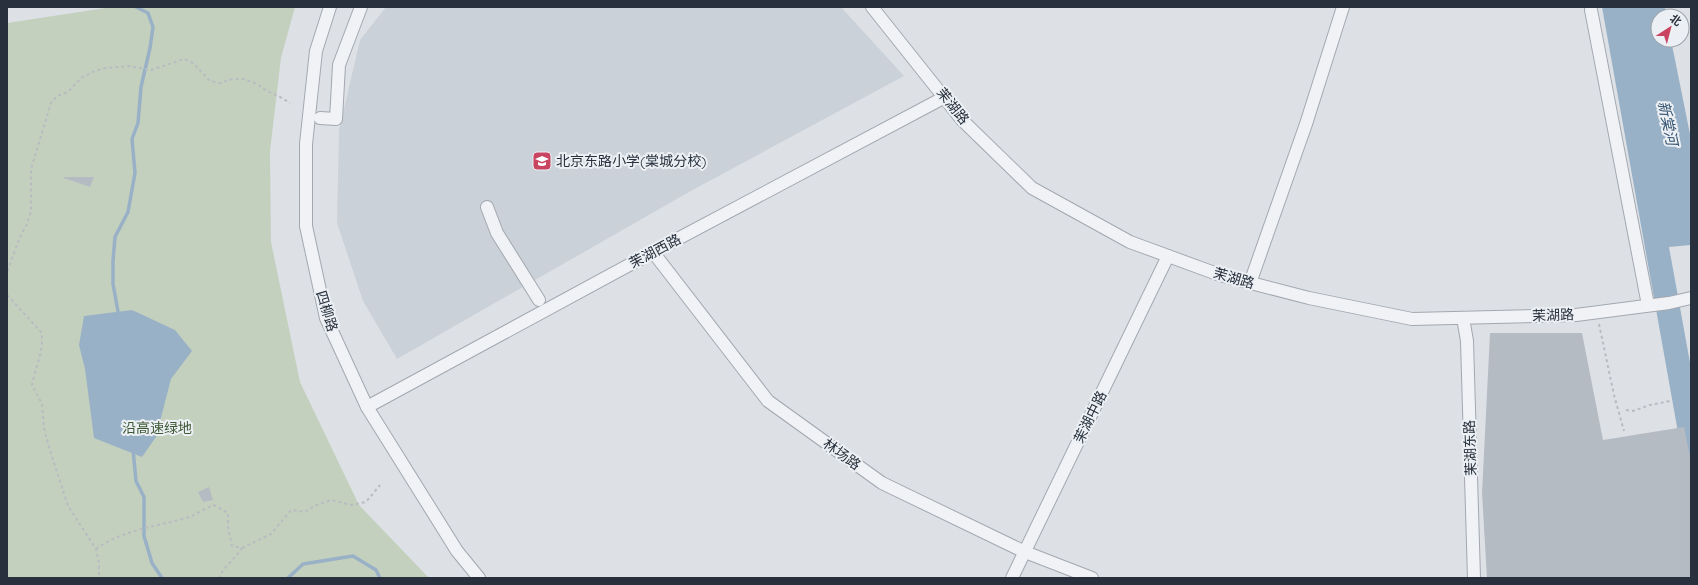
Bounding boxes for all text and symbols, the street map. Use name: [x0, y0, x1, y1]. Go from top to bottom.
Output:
north arrow: [1650, 8, 1690, 48]
text: 北: [1667, 11, 1684, 29]
street label: 茉湖路: [933, 84, 973, 128]
water label: 新棠河: [1654, 99, 1683, 150]
school or university icon: 北京东路小学(棠城分校): [531, 150, 553, 172]
place label: 北京东路小学(棠城分校): [556, 152, 706, 170]
street label: 茉湖西路: [626, 230, 684, 272]
street label: 茉湖路: [1211, 264, 1257, 292]
street label: 四柳路: [312, 288, 342, 334]
street label: 茉湖路: [1532, 305, 1574, 325]
street label: 茉湖中路: [1070, 388, 1110, 446]
park label: 沿高速绿地: [122, 419, 192, 437]
street label: 茉湖东路: [1460, 420, 1480, 476]
street label: 林场路: [820, 434, 864, 474]

